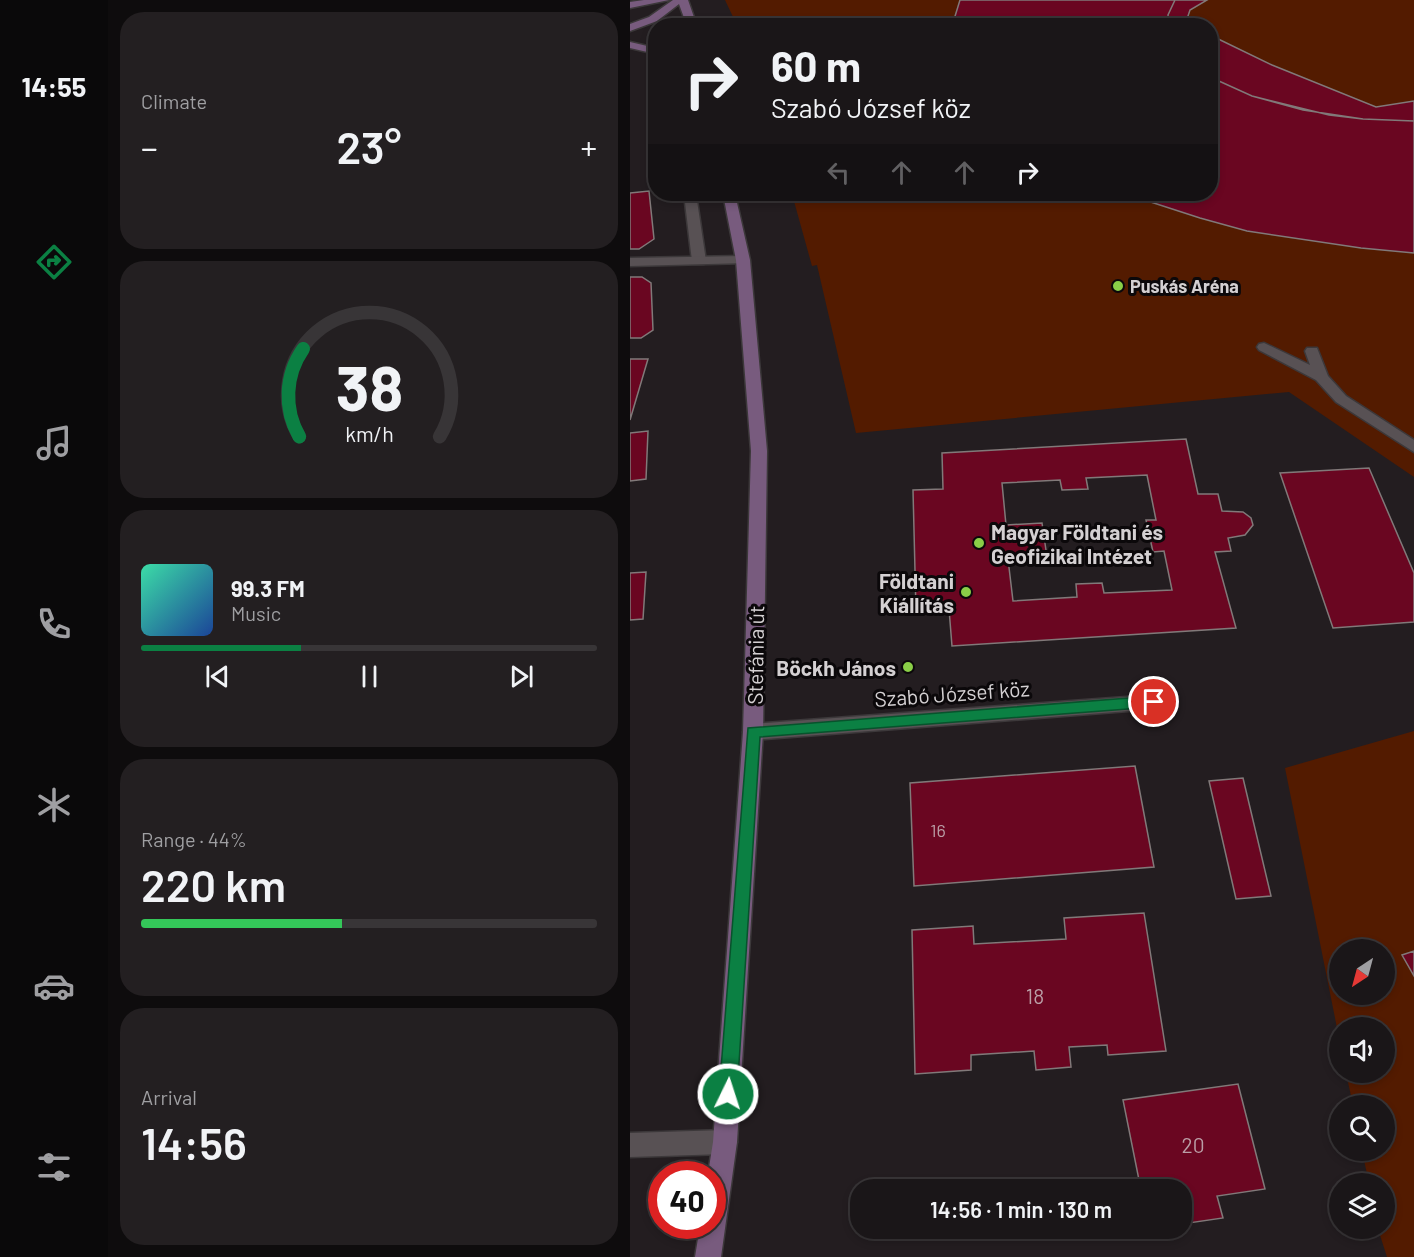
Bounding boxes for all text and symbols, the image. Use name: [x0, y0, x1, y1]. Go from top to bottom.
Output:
text: 60 m: [771, 40, 861, 90]
icon: right: [672, 42, 750, 120]
text: 14:55: [22, 70, 86, 102]
text: Climate: [141, 89, 207, 113]
text: Szabó József köz: [771, 91, 971, 123]
text: 23°: [336, 119, 402, 173]
text: −: [141, 127, 158, 167]
text: +: [581, 127, 597, 167]
icon: left: [822, 156, 855, 189]
icon: ahead: [885, 156, 918, 189]
icon: ahead: [948, 156, 981, 189]
icon: right: [1011, 156, 1044, 189]
icon: directions: [33, 241, 75, 283]
place label: Puskás Aréna: [1130, 275, 1239, 297]
marker: Puskás Aréna: [1111, 279, 1125, 293]
text: 38: [335, 349, 403, 423]
text: km/h: [345, 421, 393, 446]
icon: music: [33, 422, 75, 464]
place label: Magyar Földtani és Geofizikai Intézet: [991, 519, 1163, 568]
marker: Magyar Földtani és Geofizikai Intézet: [972, 536, 986, 550]
place label: Földtani Kiállítás: [879, 568, 954, 617]
text: 99.3 FM: [231, 575, 305, 601]
marker: Földtani Kiállítás: [959, 585, 973, 599]
text: Music: [231, 601, 281, 625]
icon: phone: [33, 603, 75, 645]
street label: Stefánia út: [742, 605, 768, 705]
place label: Böckh János: [776, 655, 896, 680]
icon: previous: [201, 660, 234, 693]
icon: pause: [353, 660, 386, 693]
icon: next: [505, 660, 538, 693]
marker: Böckh János: [901, 660, 915, 674]
street label: Szabó József köz: [874, 675, 1030, 711]
pin: [1128, 676, 1179, 727]
icon: arrive: [1137, 685, 1170, 718]
icon: climate: [33, 784, 75, 826]
house number: 16: [930, 819, 946, 841]
text: Range · 44%: [141, 827, 247, 851]
text: 220 km: [141, 857, 286, 911]
north arrow: [1329, 939, 1395, 1005]
map controls: [1329, 939, 1395, 1239]
icon: car: [33, 965, 75, 1007]
house number: 18: [1026, 983, 1044, 1008]
button: sound: [1329, 1017, 1395, 1083]
position arrow: [696, 1062, 760, 1126]
text: Arrival: [141, 1085, 197, 1109]
button: search: [1329, 1095, 1395, 1161]
text: 14:56: [141, 1115, 247, 1169]
house number: 20: [1181, 1132, 1205, 1157]
icon: filters: [33, 1146, 75, 1188]
speed limit sign: 40: [648, 1161, 726, 1239]
button: layers: [1329, 1173, 1395, 1239]
text: 14:56 · 1 min · 130 m: [930, 1196, 1112, 1222]

